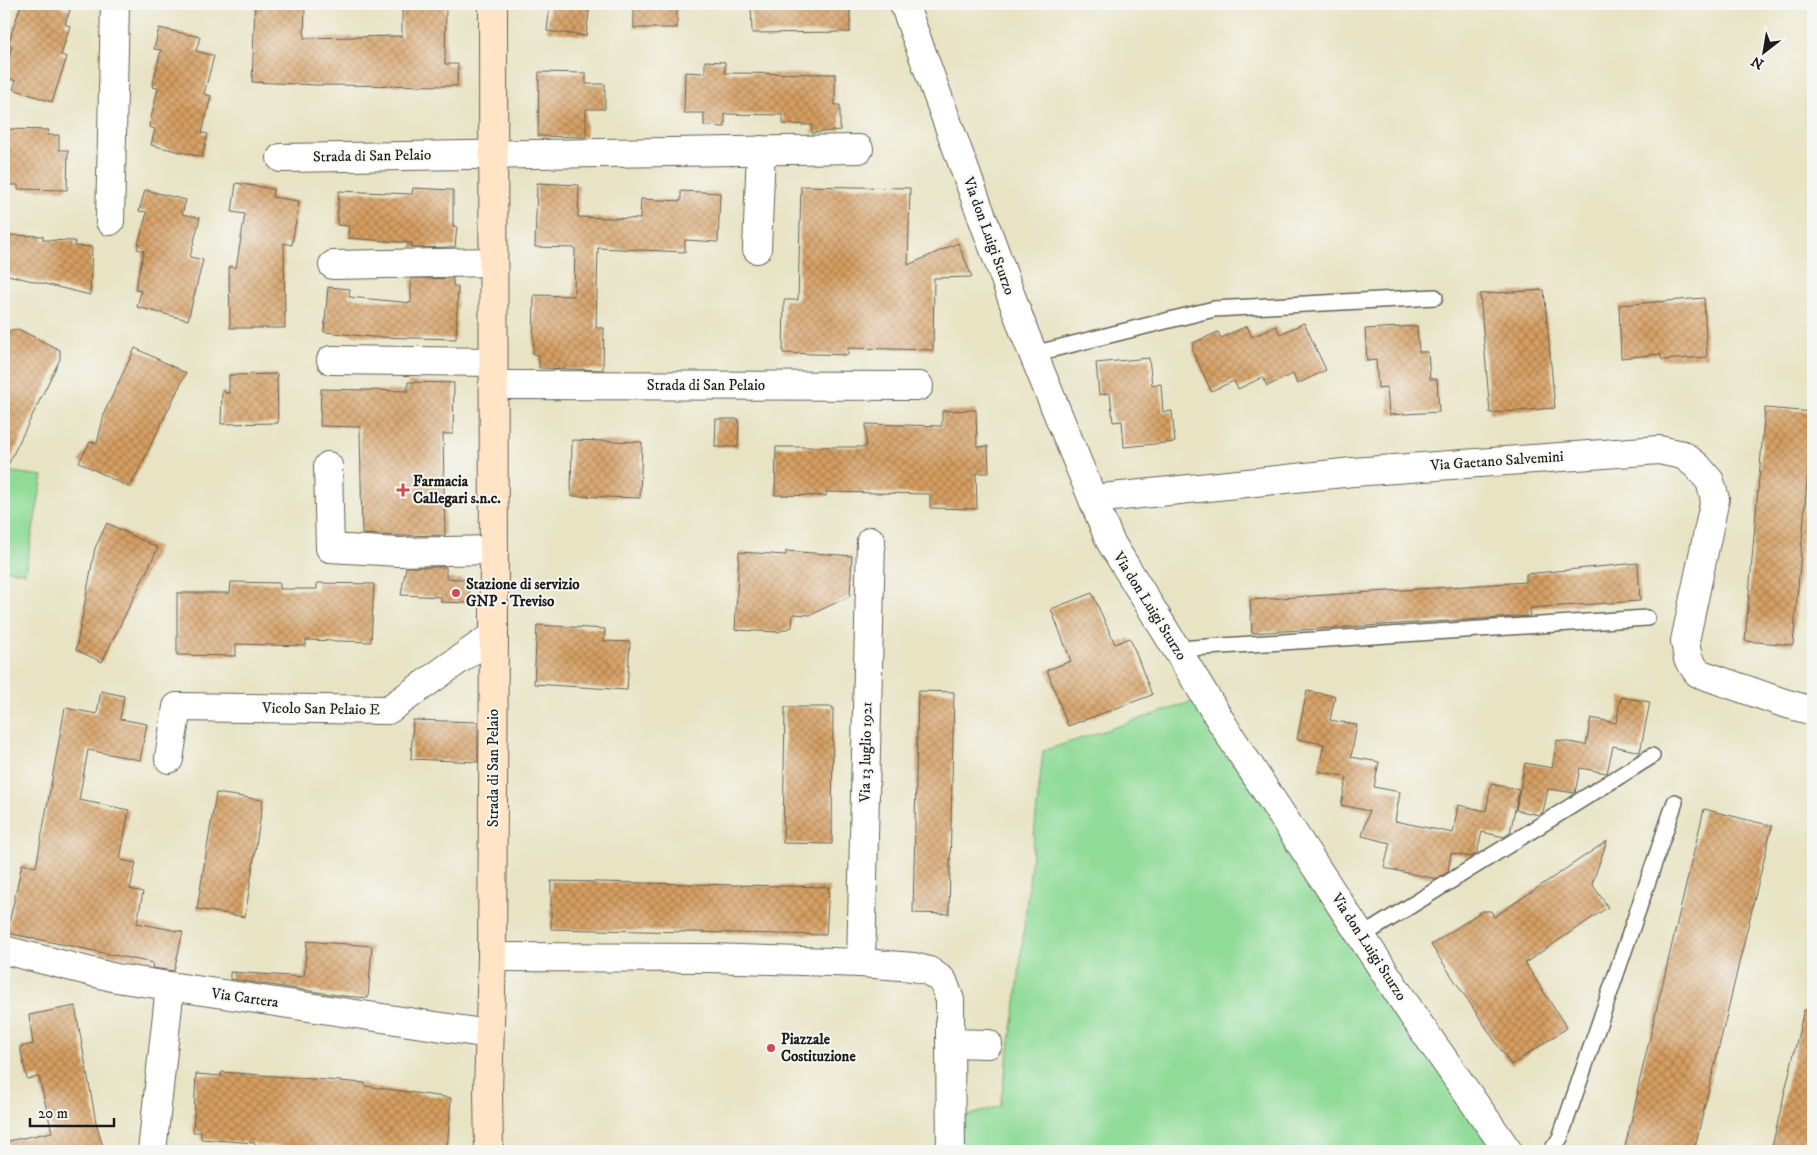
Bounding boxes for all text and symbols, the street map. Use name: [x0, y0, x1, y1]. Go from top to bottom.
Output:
north arrow: [1740, 28, 1790, 78]
text: N: [1748, 51, 1767, 73]
street label: Strada di San Pelaio: [313, 145, 431, 167]
street label: Via don Luigi Sturzo: [958, 173, 1019, 298]
street label: Strada di San Pelaio: [647, 376, 765, 395]
street label: Via Gaetano Salvemini: [1429, 447, 1564, 475]
place label: Farmacia Callegari s.n.c.: [413, 472, 501, 508]
marker: Farmacia Callegari s.n.c.: [397, 484, 409, 496]
street label: Via don Luigi Sturzo: [1108, 547, 1191, 664]
place label: Stazione di servizio GNP - Treviso: [466, 575, 580, 611]
marker: Stazione di servizio GNP - Treviso: [450, 587, 462, 599]
street label: Vicolo San Pelaio E: [261, 698, 380, 720]
street label: Via 13 luglio 1921: [856, 701, 876, 804]
street label: Strada di San Pelaio: [484, 709, 503, 827]
street label: Via don Luigi Sturzo: [1327, 889, 1411, 1004]
street label: Via Cartera: [209, 984, 280, 1012]
place label: Piazzale Costituzione: [781, 1030, 856, 1066]
marker: Piazzale Costituzione: [765, 1042, 777, 1054]
scale bar: [30, 1095, 114, 1127]
text: 20 m: [38, 1104, 68, 1123]

